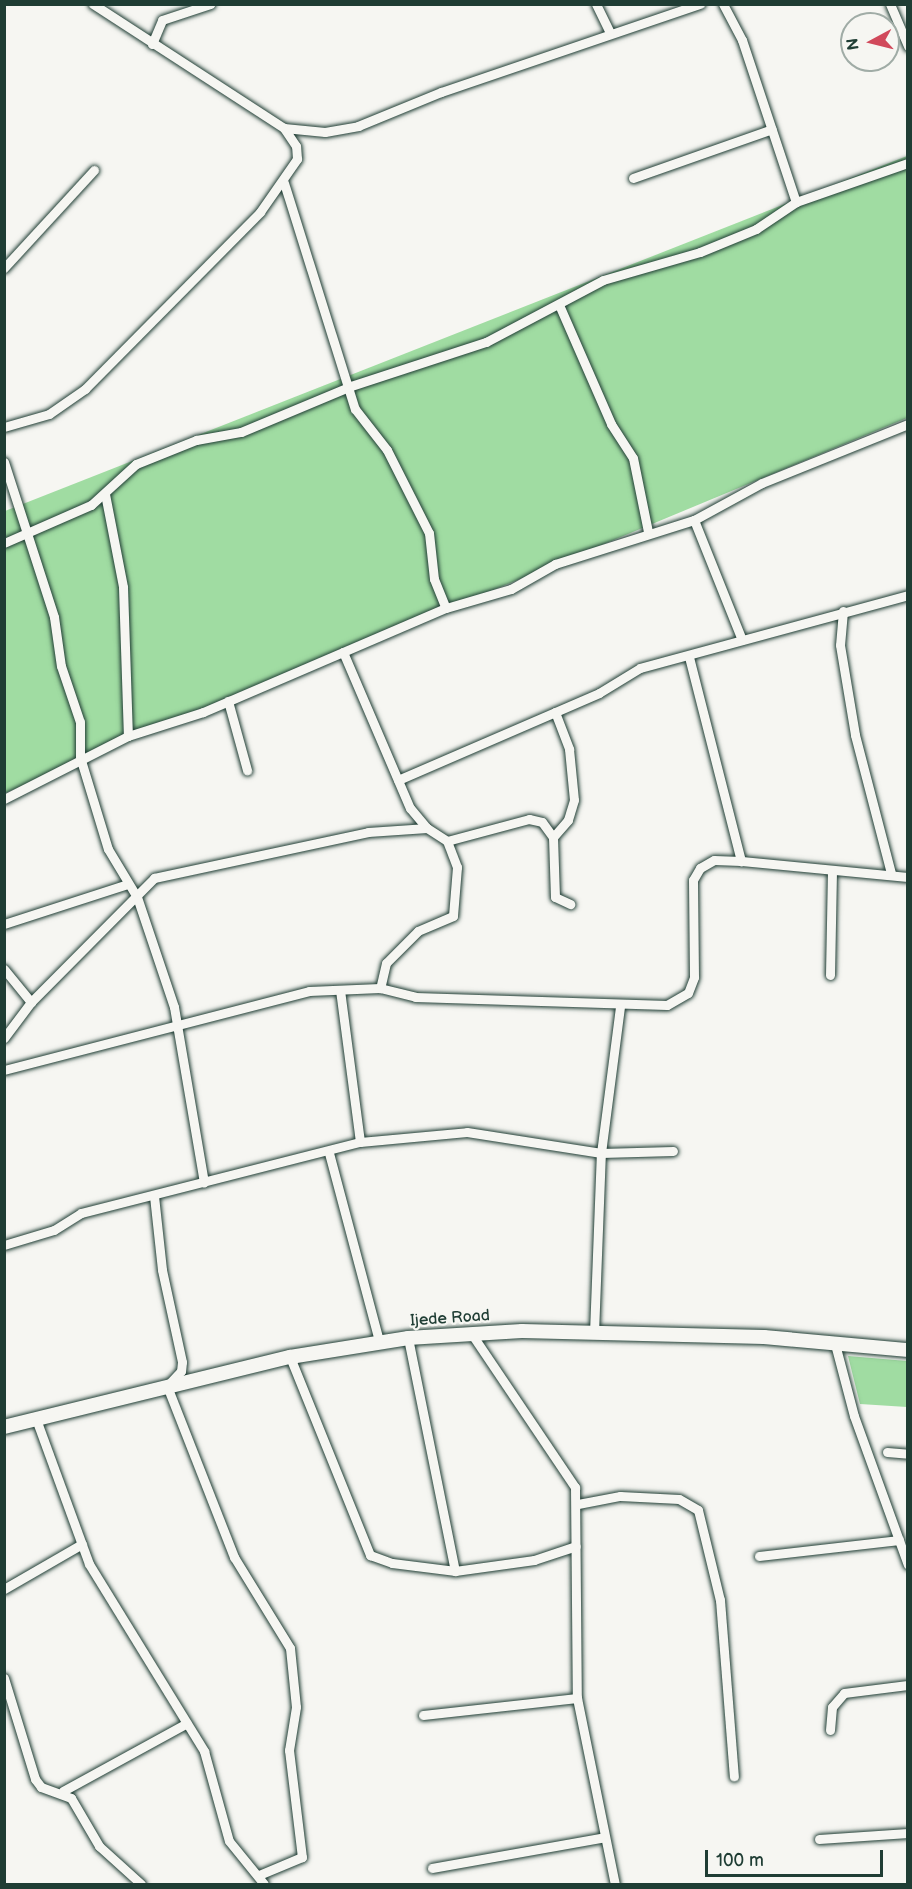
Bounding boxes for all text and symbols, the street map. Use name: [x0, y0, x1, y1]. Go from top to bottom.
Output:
north arrow: [840, 12, 900, 72]
text: N: [843, 37, 864, 51]
street label: Ijede Road: [409, 1307, 491, 1331]
scale bar: [708, 1838, 886, 1876]
text: 100 m: [716, 1850, 764, 1871]

